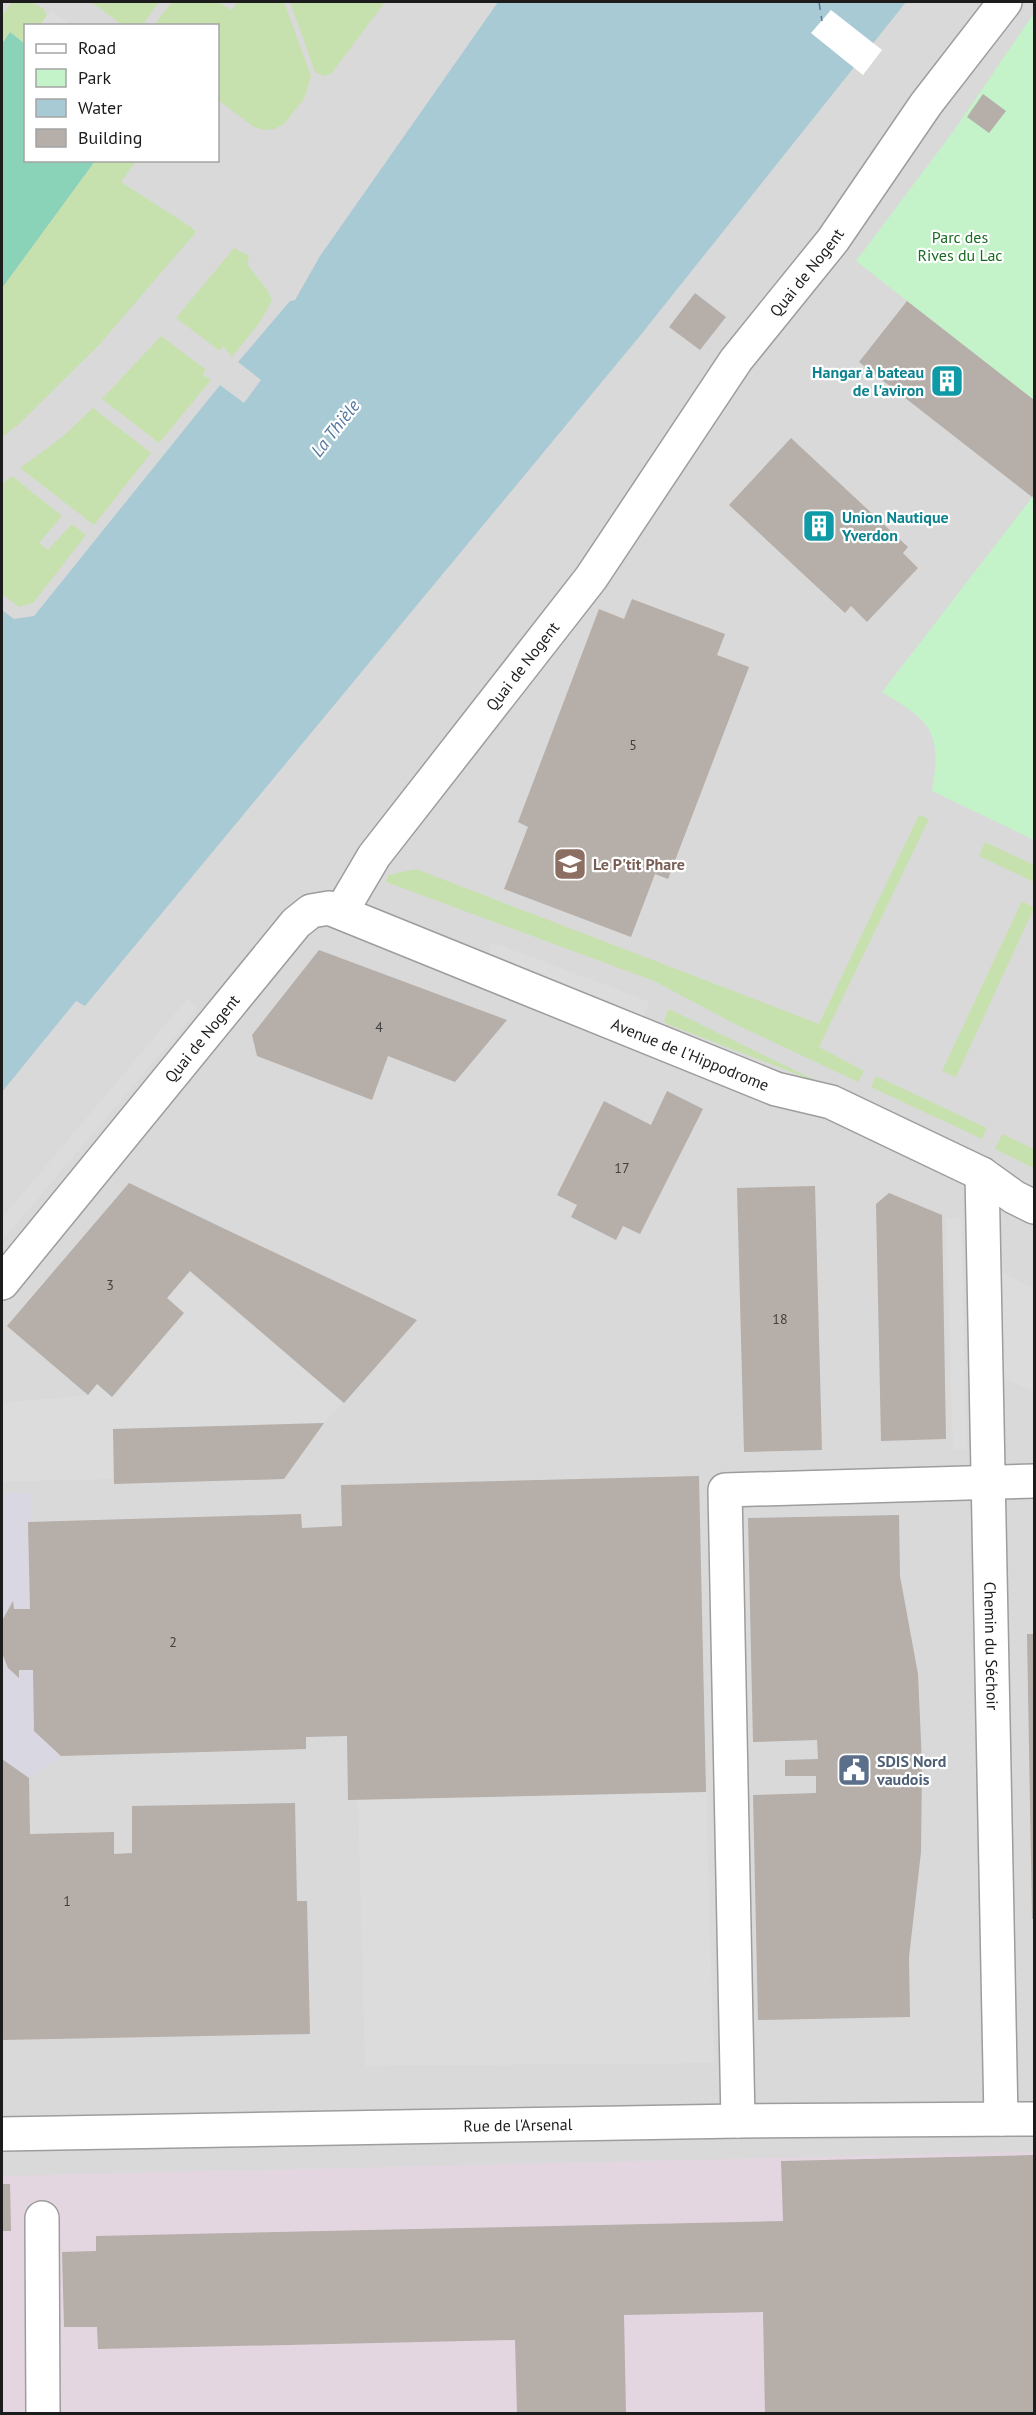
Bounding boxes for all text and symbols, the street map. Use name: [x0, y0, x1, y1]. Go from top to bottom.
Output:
legend: [24, 24, 219, 162]
text: Road: [78, 36, 116, 59]
text: Park: [78, 66, 111, 89]
text: Water: [78, 96, 122, 119]
text: Building: [78, 126, 142, 149]
street label: Quai de Nogent: [765, 224, 848, 321]
park label: Parc des Rives du Lac: [917, 227, 1003, 265]
place label: Hangar à bateau de l'aviron: [812, 362, 924, 400]
building icon: Hangar à bateau de l'aviron: [929, 363, 965, 399]
water label: La Thièle: [305, 394, 365, 461]
place label: Union Nautique Yverdon: [841, 507, 949, 545]
building icon: Union Nautique Yverdon: [801, 508, 837, 544]
street label: Quai de Nogent: [481, 617, 564, 715]
house number: 5: [629, 736, 637, 754]
school or university icon: Le P'tit Phare: [552, 846, 588, 882]
place label: Le P'tit Phare: [593, 854, 685, 874]
street label: Quai de Nogent: [160, 990, 244, 1086]
street label: Avenue de l'Hippodrome: [609, 1013, 772, 1095]
house number: 4: [375, 1018, 383, 1036]
house number: 17: [614, 1159, 630, 1177]
house number: 3: [106, 1276, 114, 1294]
house number: 18: [772, 1310, 788, 1328]
street label: Chemin du Séchoir: [980, 1581, 1003, 1711]
house number: 2: [169, 1633, 177, 1651]
place label: SDIS Nord vaudois: [876, 1751, 946, 1789]
public building icon: SDIS Nord vaudois: [836, 1752, 872, 1788]
house number: 1: [63, 1892, 71, 1910]
street label: Rue de l'Arsenal: [463, 2114, 573, 2136]

